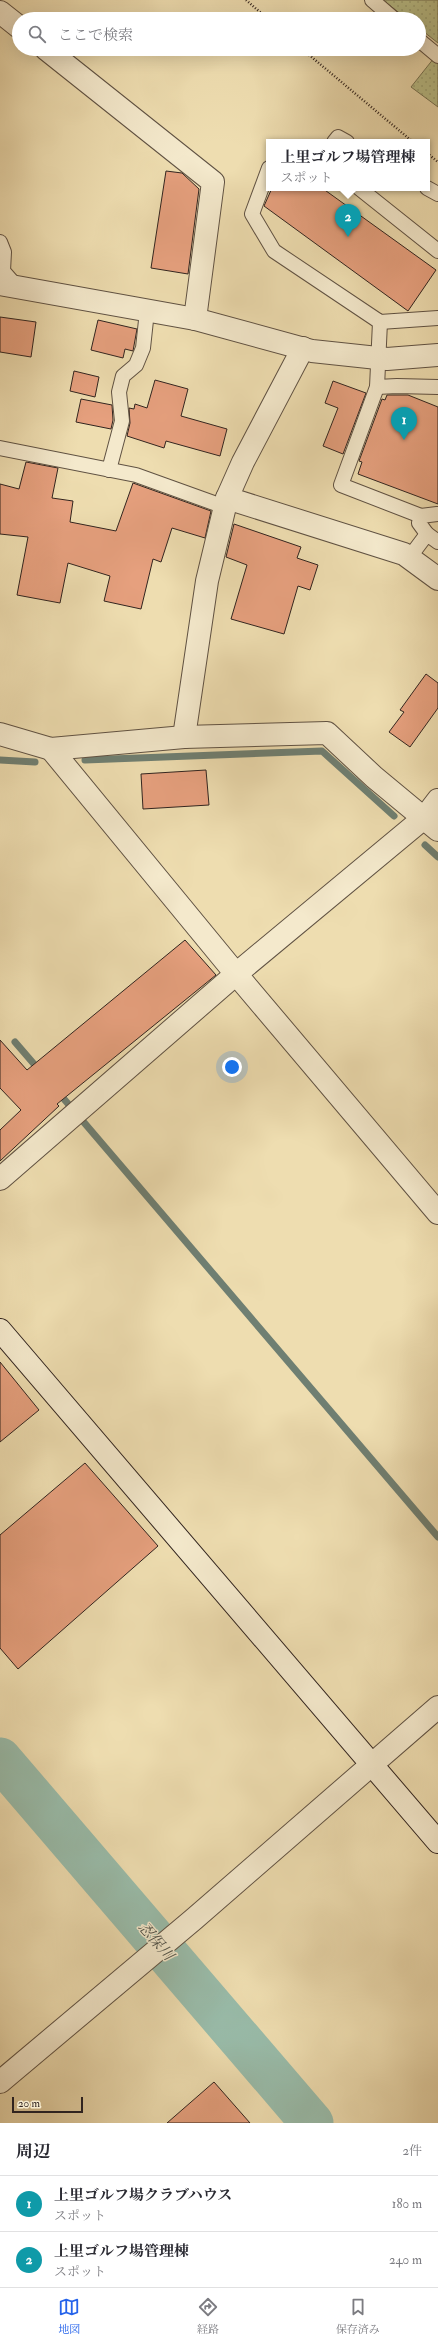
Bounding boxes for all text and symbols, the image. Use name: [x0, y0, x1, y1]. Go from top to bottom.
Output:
search box: [12, 12, 426, 56]
icon: search: [26, 23, 48, 45]
text: ここで検索: [58, 26, 133, 45]
popup: [266, 139, 430, 191]
text: 上里ゴルフ場管理棟: [280, 148, 416, 167]
text: スポット: [280, 170, 333, 186]
pin: 2: [335, 204, 361, 237]
pin: 1: [391, 407, 417, 440]
your location: [222, 1057, 242, 1077]
water label: 忍保川: [134, 1918, 179, 1966]
scale bar: [12, 2095, 83, 2114]
text: 20 m: [18, 2097, 40, 2110]
text: 周辺: [16, 2141, 50, 2162]
text: 2件: [402, 2143, 422, 2159]
text: 上里ゴルフ場クラブハウス: [54, 2186, 232, 2205]
text: 1: [27, 2196, 31, 2212]
text: 180 m: [392, 2196, 422, 2212]
text: スポット: [54, 2208, 106, 2224]
text: 上里ゴルフ場管理棟: [54, 2242, 189, 2261]
text: 2: [26, 2252, 32, 2268]
text: 240 m: [389, 2252, 422, 2268]
text: スポット: [54, 2264, 106, 2280]
tab: 地図: [58, 2296, 80, 2336]
tab: 経路: [197, 2296, 219, 2336]
tab: 保存済み: [336, 2296, 380, 2336]

